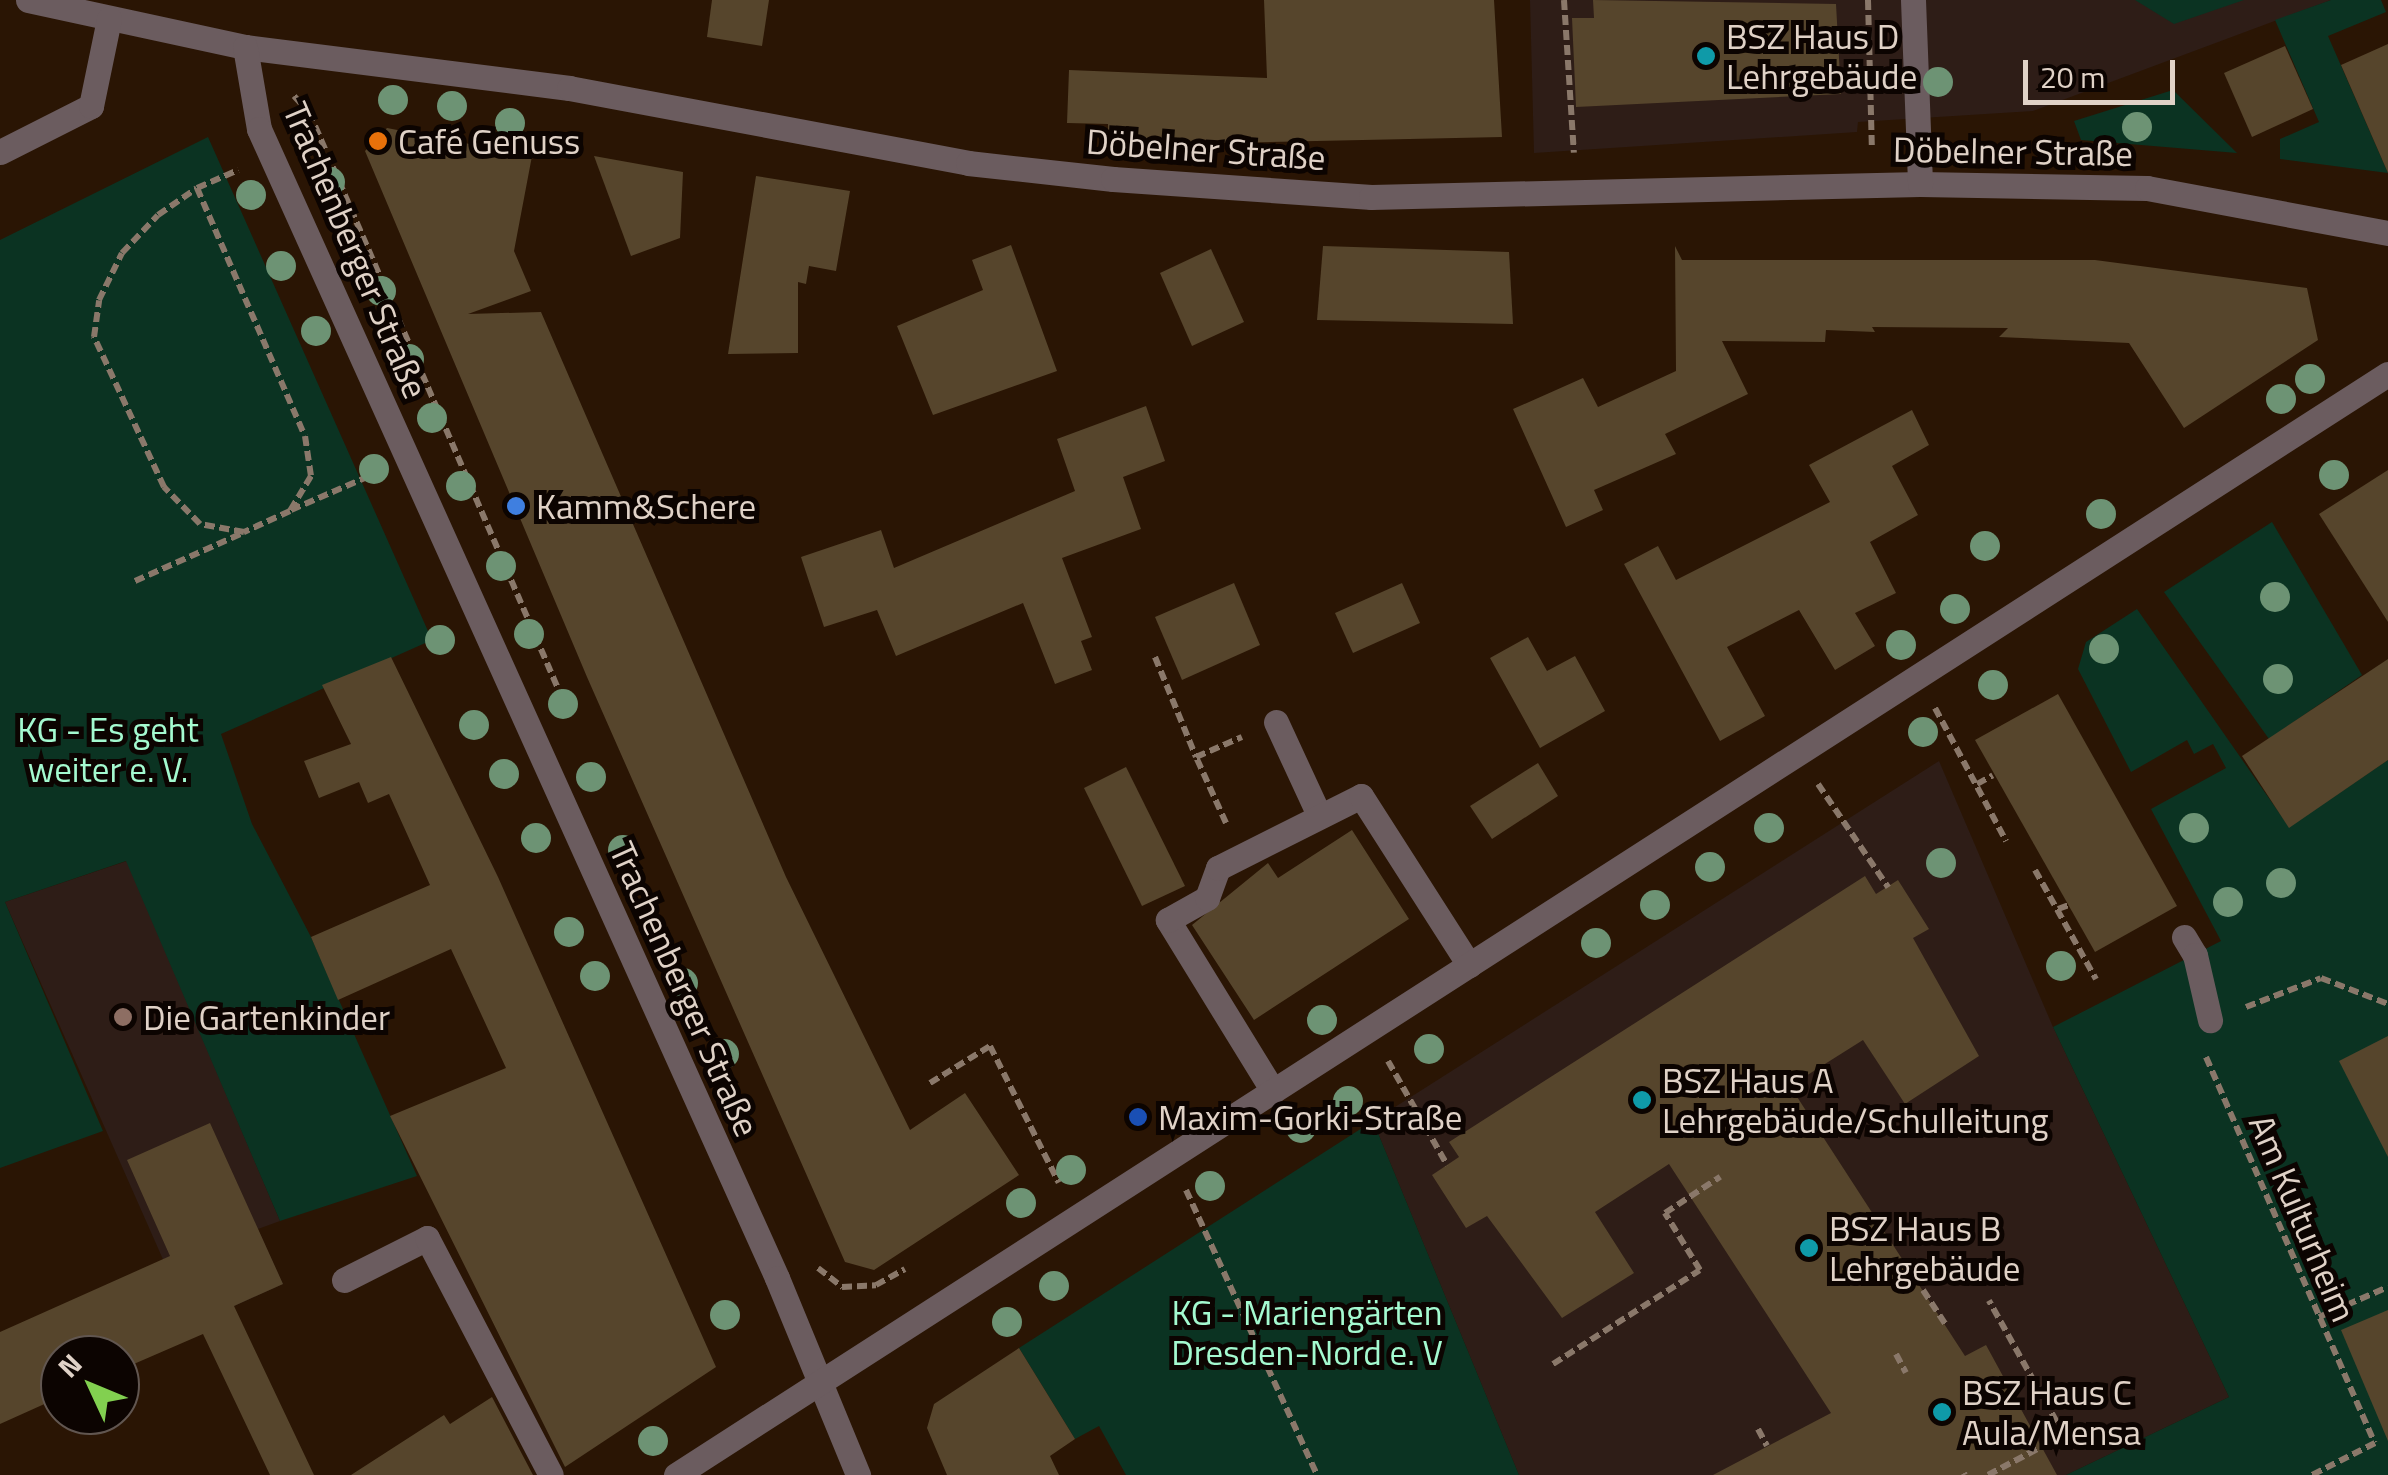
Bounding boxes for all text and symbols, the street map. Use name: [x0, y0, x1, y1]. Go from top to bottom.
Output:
place label: BSZ Haus D Lehrgebäude: [1726, 15, 1917, 97]
scale bar: [2028, 40, 2180, 102]
marker: BSZ Haus D Lehrgebäude: [1695, 45, 1717, 67]
text: 20 m: [2040, 54, 2105, 100]
street label: Trachenberger Straße: [275, 96, 437, 404]
place label: Café Genuss: [398, 120, 580, 162]
street label: Döbelner Straße: [1085, 120, 1327, 178]
street label: Döbelner Straße: [1893, 128, 2133, 174]
marker: Café Genuss: [367, 130, 389, 152]
place label: Kamm&Schere: [536, 485, 756, 527]
marker: Kamm&Schere: [505, 495, 527, 517]
park label: KG - Es geht weiter e. V.: [17, 708, 199, 790]
street label: Trachenberger Straße: [601, 836, 769, 1142]
place label: Die Gartenkinder: [143, 996, 390, 1038]
marker: Die Gartenkinder: [112, 1006, 134, 1028]
place label: BSZ Haus A Lehrgebäude/Schulleitung: [1662, 1059, 2049, 1141]
marker: BSZ Haus A Lehrgebäude/Schulleitung: [1631, 1089, 1653, 1111]
place label: Maxim-Gorki-Straße: [1158, 1096, 1462, 1138]
marker: Maxim-Gorki-Straße: [1127, 1106, 1149, 1128]
street label: Am Kulturheim: [2241, 1108, 2365, 1328]
place label: BSZ Haus B Lehrgebäude: [1829, 1207, 2020, 1289]
marker: BSZ Haus B Lehrgebäude: [1798, 1237, 1820, 1259]
park label: KG - Mariengärten Dresden-Nord e. V: [1171, 1291, 1443, 1373]
north arrow: [40, 1335, 140, 1435]
text: N: [47, 1343, 92, 1387]
place label: BSZ Haus C Aula/Mensa: [1962, 1371, 2141, 1453]
marker: BSZ Haus C Aula/Mensa: [1931, 1401, 1953, 1423]

